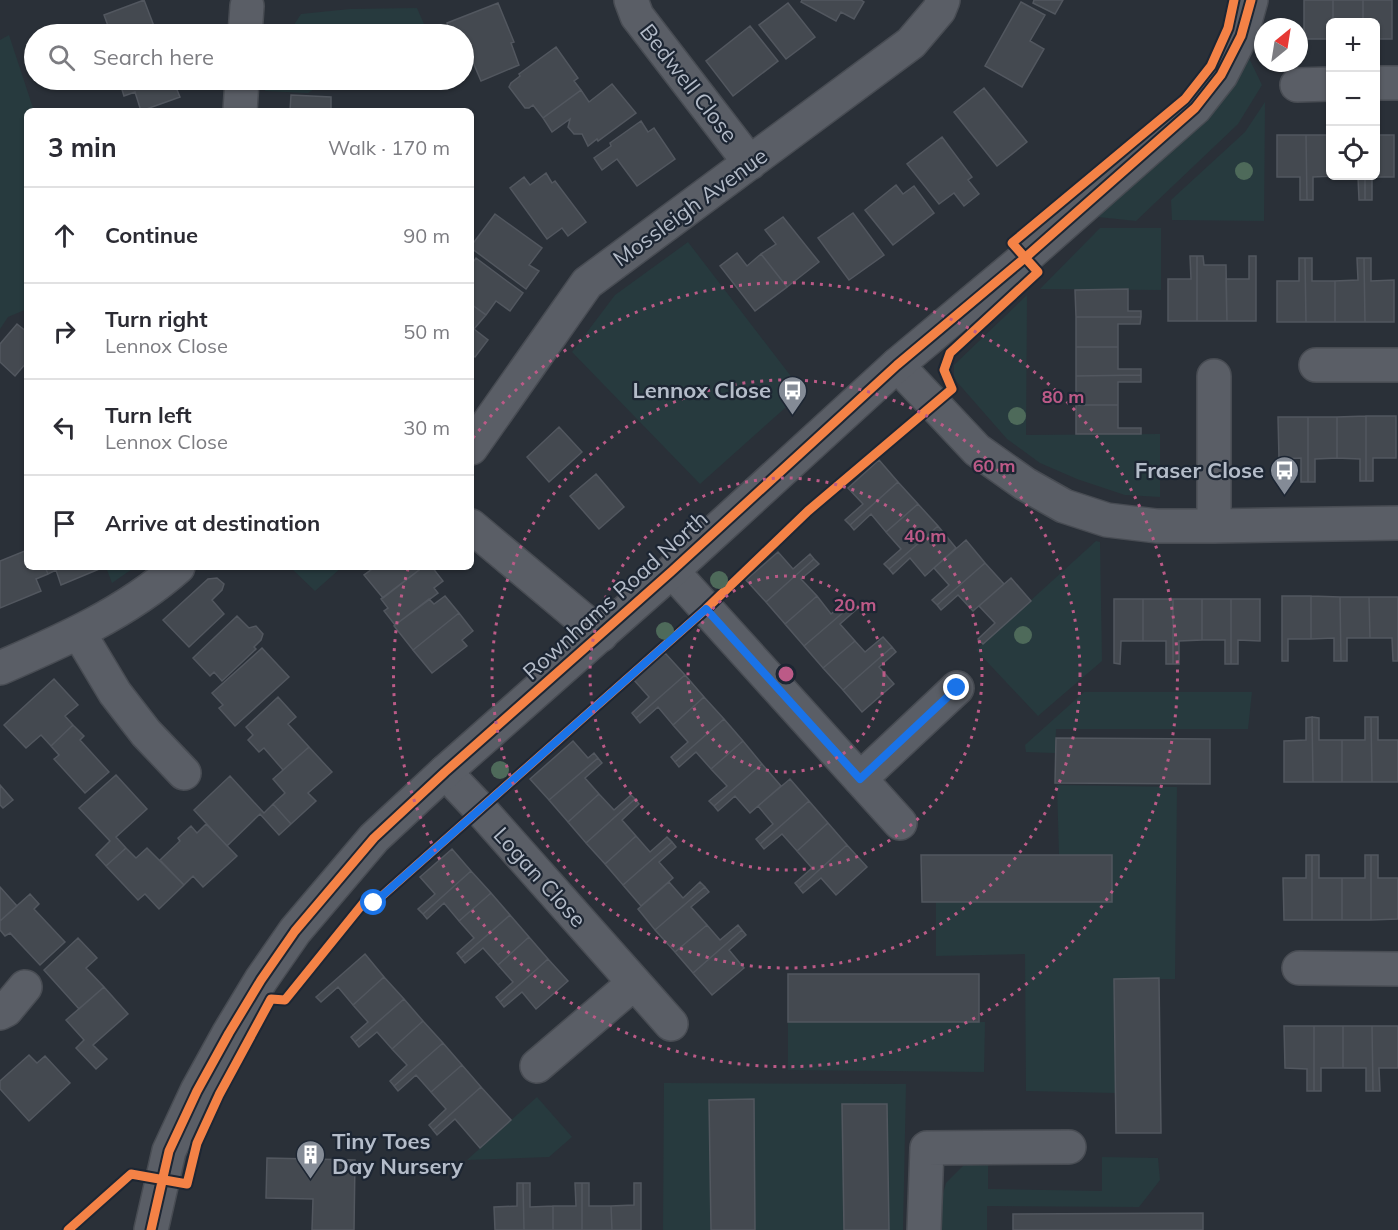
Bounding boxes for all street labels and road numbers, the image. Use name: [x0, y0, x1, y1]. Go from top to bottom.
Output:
street label: Bedwell Close: [634, 18, 744, 148]
street label: Mossleigh Avenue: [607, 142, 773, 272]
street label: Rownhams Road North: [517, 505, 713, 685]
street label: Logan Close: [488, 821, 592, 933]

